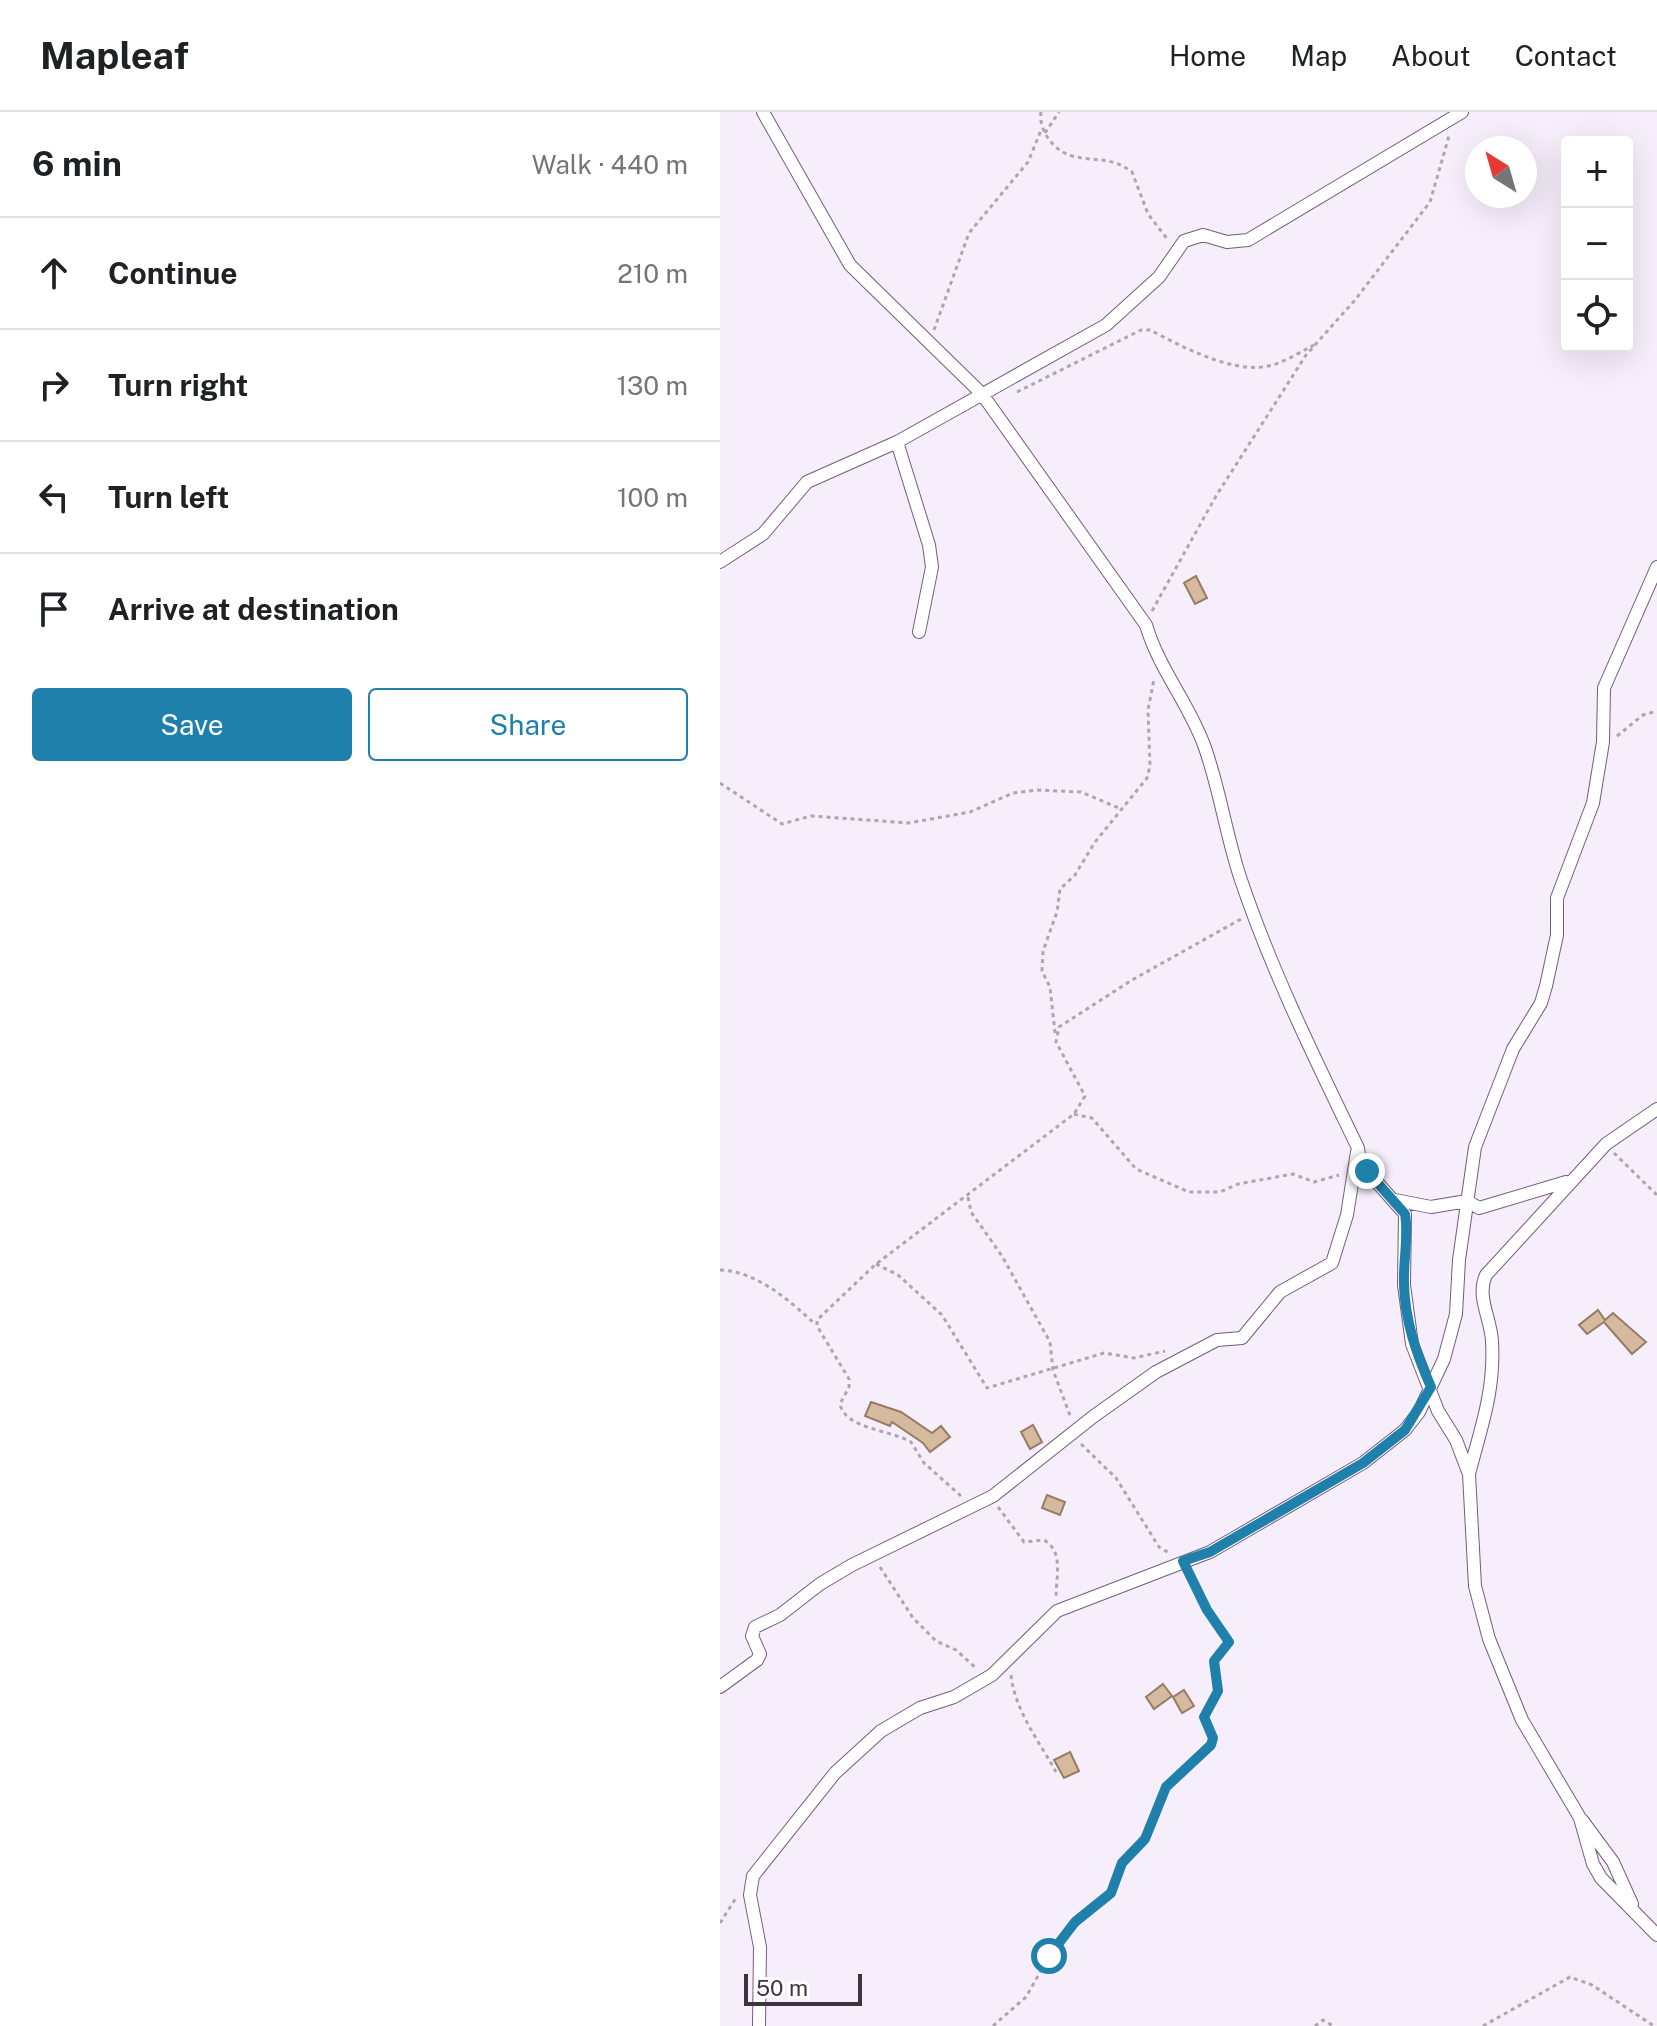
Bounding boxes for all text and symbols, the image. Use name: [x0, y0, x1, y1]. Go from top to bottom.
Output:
text: Mapleaf: [40, 33, 189, 78]
text: Home: [1169, 39, 1246, 72]
text: Map: [1290, 39, 1347, 72]
text: About: [1391, 39, 1471, 72]
text: Contact: [1515, 39, 1617, 72]
north arrow: [1465, 136, 1537, 208]
map controls: [1561, 136, 1633, 352]
button: +: [1561, 136, 1633, 208]
text: 6 min: [32, 144, 122, 184]
text: Walk · 440 m: [532, 149, 688, 180]
button: −: [1561, 208, 1633, 280]
icon: ahead: [32, 251, 76, 295]
text: Continue: [108, 255, 238, 291]
text: 210 m: [617, 258, 688, 289]
button: locate: [1561, 280, 1633, 352]
icon: right: [32, 363, 76, 407]
text: Turn right: [108, 367, 248, 403]
text: 130 m: [616, 370, 688, 401]
icon: left: [32, 475, 76, 519]
text: Turn left: [108, 479, 229, 515]
text: 100 m: [617, 482, 688, 513]
icon: arrive: [32, 587, 76, 631]
text: Arrive at destination: [108, 591, 399, 627]
button: Save: [32, 688, 352, 761]
button: Share: [368, 688, 688, 761]
route end: [1349, 1153, 1385, 1189]
route start: [1031, 1938, 1067, 1974]
scale bar: [744, 1970, 862, 2006]
text: 50 m: [756, 1975, 808, 2001]

